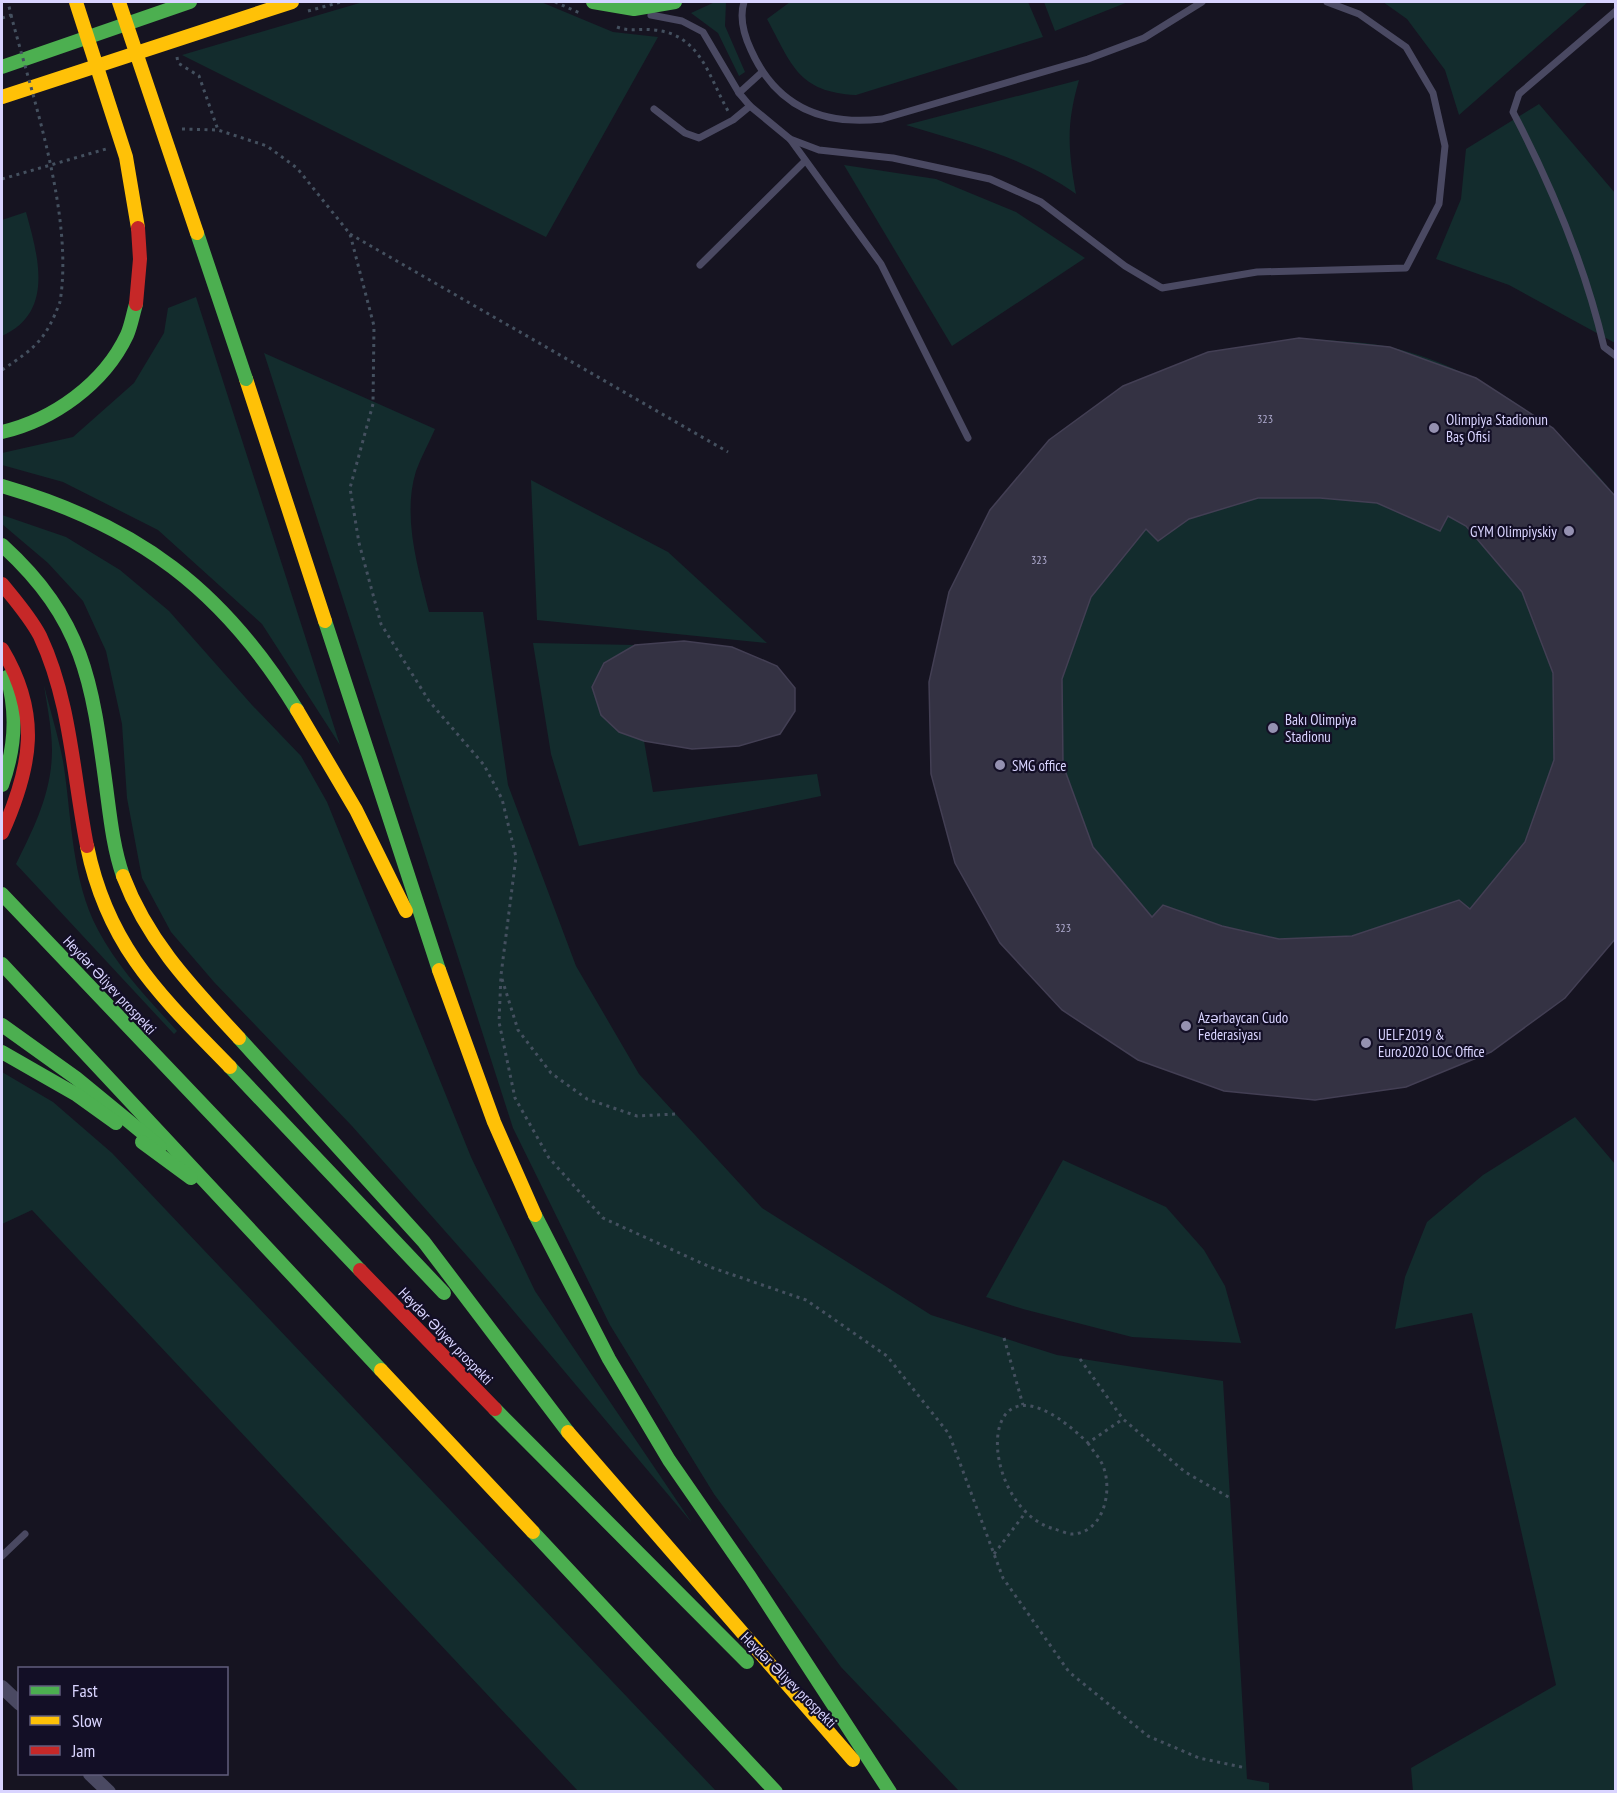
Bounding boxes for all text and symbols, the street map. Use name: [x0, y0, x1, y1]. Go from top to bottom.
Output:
place label: Olimpiya Stadionun Baş Ofisi: [1446, 410, 1548, 446]
house number: 323: [1257, 411, 1273, 426]
marker: Olimpiya Stadionun Baş Ofisi: [1427, 421, 1441, 435]
place label: GYM Olimpiyskiy: [1470, 522, 1557, 541]
marker: GYM Olimpiyskiy: [1562, 524, 1576, 538]
house number: 323: [1031, 552, 1047, 567]
place label: Bakı Olimpiya Stadionu: [1285, 710, 1357, 746]
marker: Bakı Olimpiya Stadionu: [1266, 721, 1280, 735]
place label: SMG office: [1012, 756, 1067, 775]
marker: SMG office: [993, 758, 1007, 772]
house number: 323: [1055, 920, 1071, 935]
street label: Heydər Əliyev prospekti: [59, 932, 161, 1038]
place label: Azərbaycan Cudo Federasiyası: [1198, 1008, 1288, 1044]
marker: Azərbaycan Cudo Federasiyası: [1179, 1019, 1193, 1033]
place label: UELF2019 & Euro2020 LOC Office: [1378, 1025, 1485, 1061]
marker: UELF2019 & Euro2020 LOC Office: [1359, 1036, 1373, 1050]
street label: Heydər Əliyev prospekti: [395, 1283, 497, 1389]
street label: Heydər Əliyev prospekti: [737, 1628, 841, 1732]
legend: [18, 1667, 228, 1775]
text: Fast: [72, 1679, 98, 1702]
text: Slow: [72, 1709, 103, 1732]
text: Jam: [71, 1739, 95, 1762]

